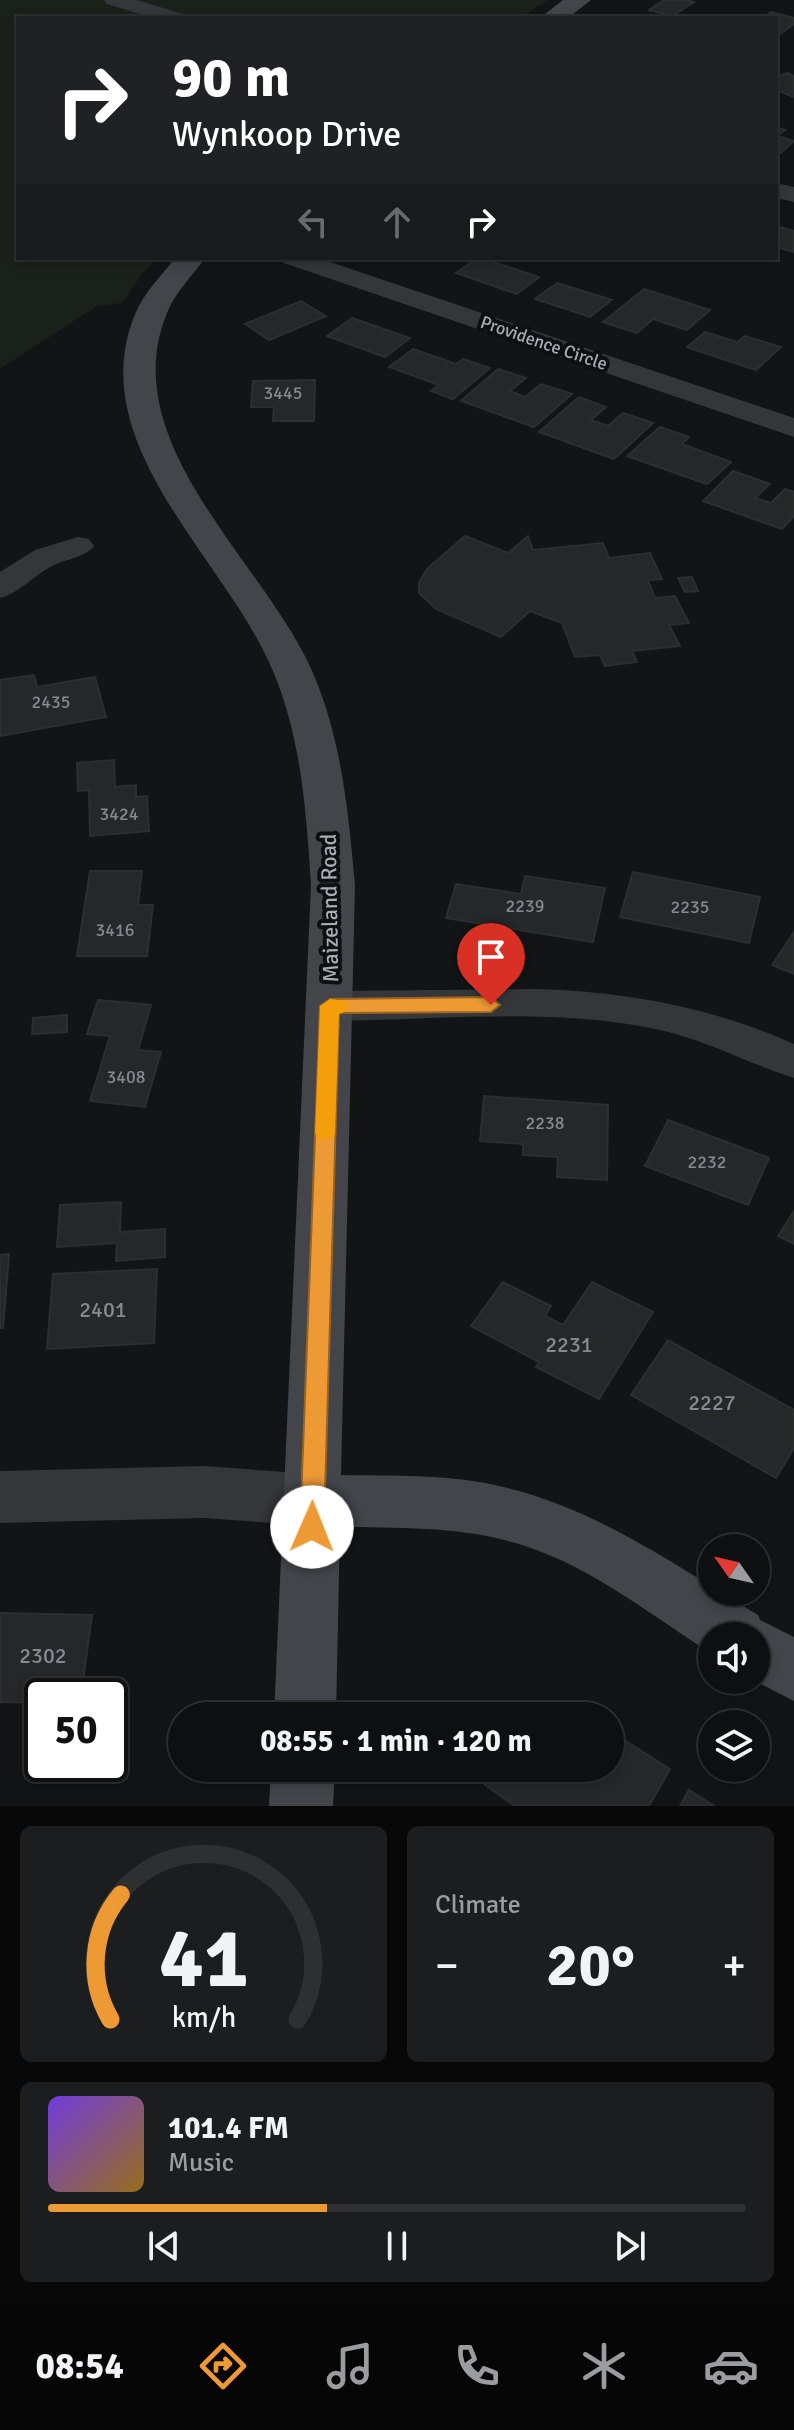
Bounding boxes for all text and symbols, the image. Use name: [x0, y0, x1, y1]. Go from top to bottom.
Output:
text: 90 m: [172, 43, 290, 112]
icon: right: [40, 48, 144, 152]
text: Wynkoop Drive: [172, 112, 401, 157]
icon: left: [291, 200, 335, 244]
icon: ahead: [375, 200, 419, 244]
icon: right: [459, 200, 503, 244]
street label: Providence Circle: [478, 311, 610, 375]
house number: 3445: [264, 382, 302, 404]
house number: 2435: [32, 691, 70, 713]
house number: 3424: [100, 803, 139, 825]
street label: Maizeland Road: [315, 833, 344, 983]
house number: 2239: [506, 895, 544, 917]
house number: 2235: [671, 896, 709, 918]
house number: 3416: [96, 919, 134, 941]
pin: [457, 923, 525, 1005]
icon: arrive: [469, 935, 513, 979]
house number: 3408: [107, 1066, 145, 1088]
house number: 2238: [526, 1112, 564, 1134]
house number: 2232: [688, 1151, 726, 1173]
house number: 2401: [79, 1296, 127, 1323]
house number: 2231: [545, 1331, 593, 1358]
house number: 2227: [688, 1389, 736, 1416]
position arrow: [270, 1485, 354, 1569]
north arrow: [698, 1534, 770, 1606]
map controls: [698, 1534, 770, 1782]
button: sound: [698, 1622, 770, 1694]
house number: 2302: [19, 1642, 67, 1669]
speed limit sign: 50: [24, 1678, 128, 1782]
button: layers: [698, 1710, 770, 1782]
text: 08:55 · 1 min · 120 m: [260, 1723, 532, 1760]
text: Climate: [435, 1889, 521, 1921]
text: 41: [159, 1908, 248, 2010]
text: 20°: [546, 1929, 635, 2003]
text: −: [435, 1939, 459, 1993]
text: +: [722, 1939, 746, 1993]
text: km/h: [171, 2000, 236, 2035]
text: 101.4 FM: [168, 2110, 289, 2147]
text: Music: [168, 2147, 234, 2179]
icon: previous: [142, 2224, 186, 2268]
icon: pause: [375, 2224, 419, 2268]
icon: next: [608, 2224, 652, 2268]
icon: directions: [195, 2338, 251, 2394]
icon: music: [322, 2338, 378, 2394]
icon: phone: [449, 2338, 505, 2394]
icon: climate: [576, 2338, 632, 2394]
icon: car: [703, 2338, 759, 2394]
text: 08:54: [35, 2344, 124, 2389]

